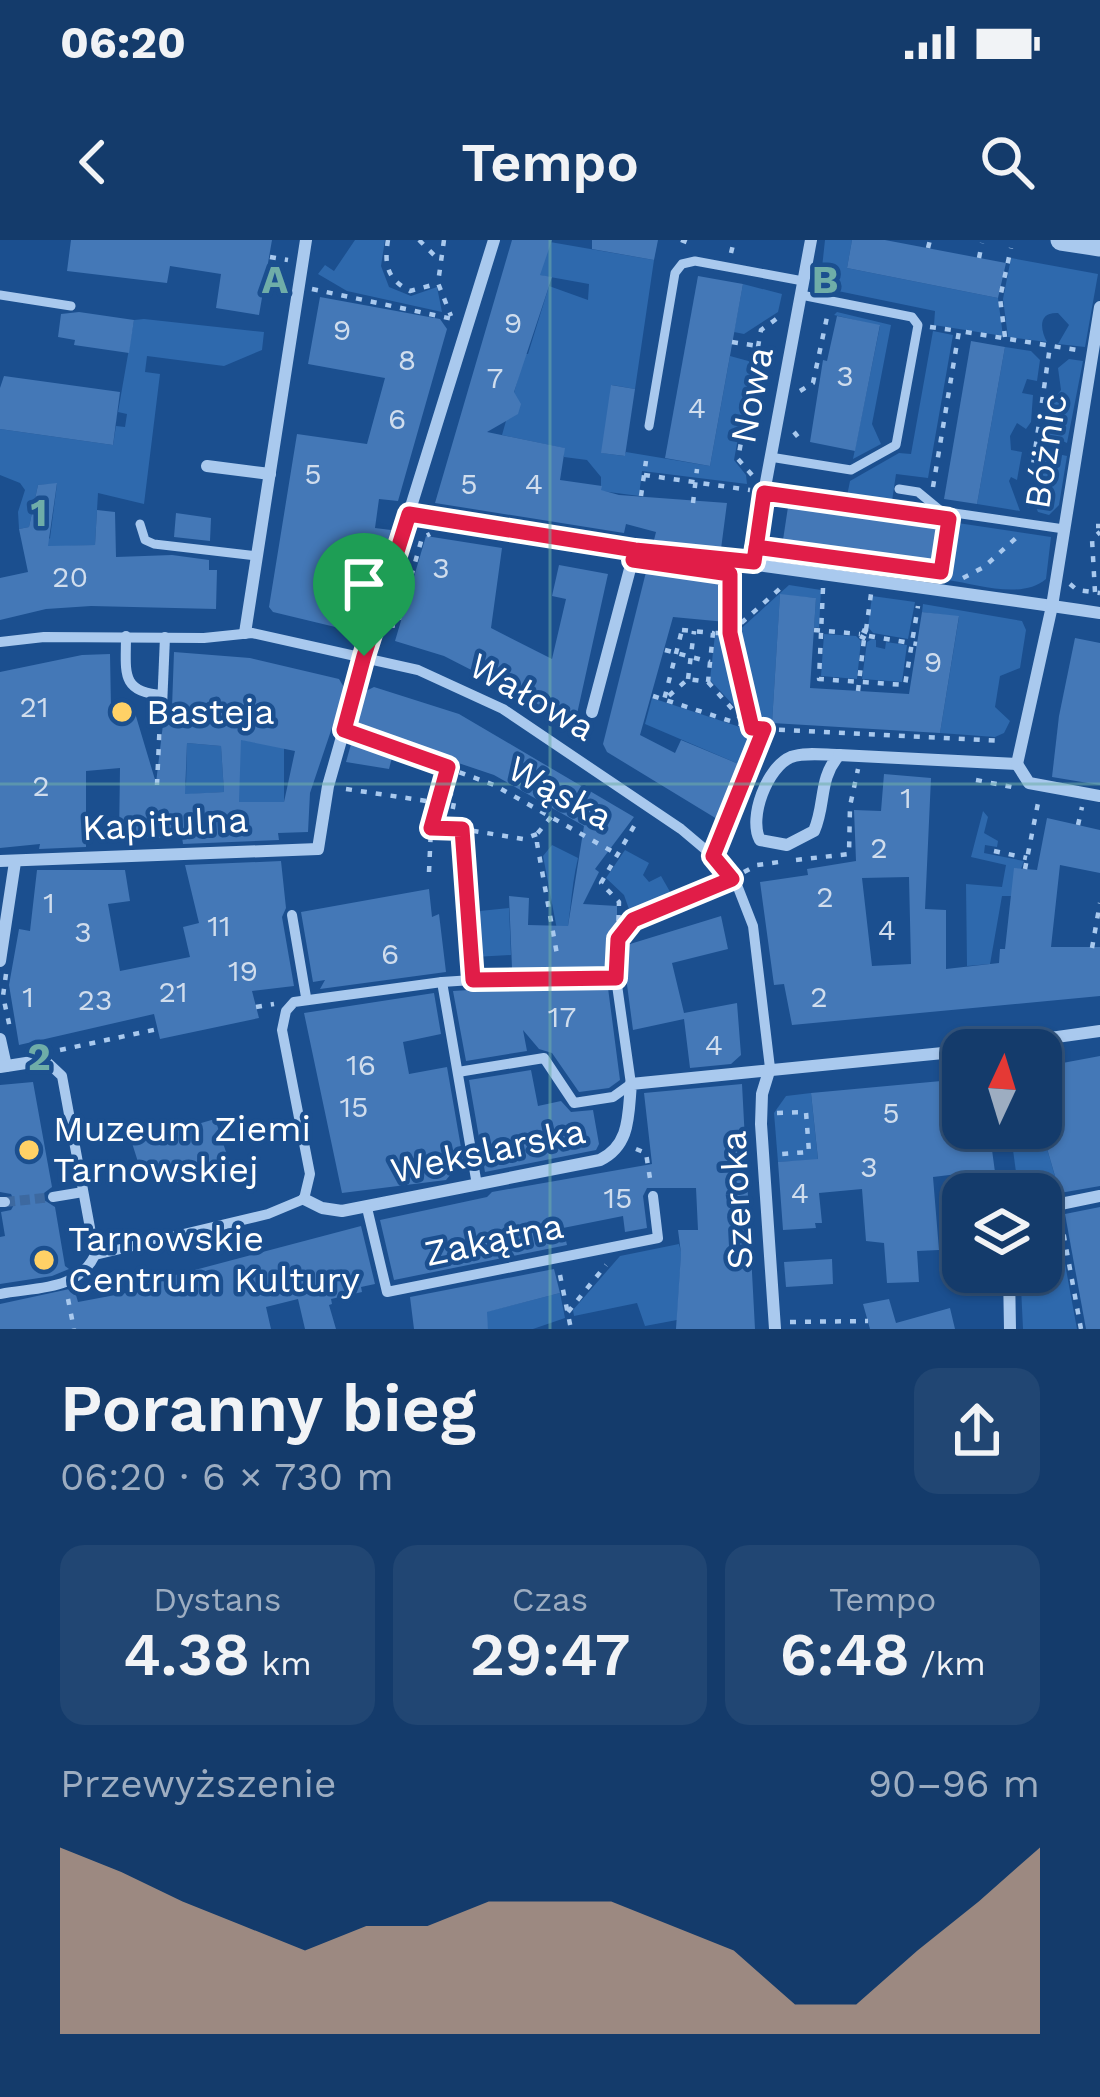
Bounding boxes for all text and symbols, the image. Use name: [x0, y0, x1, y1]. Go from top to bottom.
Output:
text: 06:20: [60, 16, 186, 69]
icon: back: [60, 129, 126, 195]
icon: search: [974, 129, 1040, 195]
text: Tempo: [461, 131, 639, 194]
text: A: [262, 257, 289, 302]
text: B: [812, 257, 838, 302]
house number: 9: [504, 305, 522, 340]
house number: 9: [333, 312, 351, 347]
house number: 8: [398, 342, 416, 377]
street label: Nowa: [722, 343, 782, 447]
house number: 3: [836, 358, 854, 393]
house number: 7: [487, 360, 503, 395]
house number: 4: [688, 390, 706, 425]
street label: Bóżnic: [1016, 390, 1076, 512]
house number: 6: [388, 401, 406, 436]
house number: 5: [304, 456, 322, 491]
house number: 5: [460, 466, 478, 501]
house number: 4: [525, 466, 543, 501]
text: 1: [31, 490, 47, 535]
pin: [313, 533, 415, 656]
house number: 3: [432, 550, 450, 585]
icon: arrive: [331, 551, 397, 617]
house number: 20: [52, 559, 88, 594]
street label: Wałowa: [462, 644, 602, 750]
house number: 9: [924, 644, 942, 679]
house number: 21: [19, 689, 49, 724]
place label: Basteja: [146, 691, 275, 733]
marker: Basteja: [109, 699, 135, 725]
street label: Wąska: [500, 747, 620, 839]
house number: 2: [32, 768, 50, 803]
house number: 1: [900, 780, 912, 815]
street label: Kapitulna: [81, 799, 249, 849]
house number: 2: [870, 830, 888, 865]
house number: 2: [816, 879, 834, 914]
house number: 1: [43, 885, 55, 920]
house number: 11: [207, 908, 231, 943]
house number: 4: [878, 912, 896, 947]
house number: 3: [74, 914, 92, 949]
house number: 6: [381, 936, 399, 971]
house number: 19: [228, 953, 258, 988]
house number: 21: [158, 974, 188, 1009]
house number: 1: [22, 979, 34, 1014]
house number: 2: [810, 979, 828, 1014]
house number: 23: [78, 982, 112, 1017]
house number: 17: [548, 999, 576, 1034]
house number: 4: [705, 1027, 723, 1062]
north arrow: [942, 1029, 1062, 1149]
map controls: [942, 1029, 1062, 1293]
text: 2: [27, 1034, 51, 1079]
house number: 16: [346, 1047, 376, 1082]
house number: 15: [339, 1089, 369, 1124]
house number: 5: [882, 1095, 900, 1130]
place label: Muzeum Ziemi Tarnowskiej: [53, 1108, 311, 1191]
street label: Wekslarska: [387, 1110, 589, 1192]
street label: Szeroka: [712, 1130, 762, 1270]
marker: Muzeum Ziemi Tarnowskiej: [16, 1137, 42, 1163]
house number: 3: [860, 1149, 878, 1184]
button: layers: [942, 1173, 1062, 1293]
house number: 4: [791, 1175, 809, 1210]
house number: 15: [603, 1180, 633, 1215]
street label: Zakątna: [421, 1205, 567, 1275]
place label: Tarnowskie Centrum Kultury: [68, 1218, 360, 1301]
marker: Tarnowskie Centrum Kultury: [31, 1247, 57, 1273]
button: share: [914, 1368, 1040, 1494]
text: Poranny bieg: [60, 1370, 476, 1447]
text: 06:20 · 6 × 730 m: [60, 1454, 394, 1499]
text: Dystans: [153, 1580, 281, 1619]
text: Czas: [512, 1580, 588, 1619]
text: Tempo: [829, 1580, 936, 1619]
text: 4.38: [123, 1619, 250, 1690]
text: 29:47: [470, 1619, 630, 1690]
text: 6:48: [780, 1619, 910, 1690]
text: km: [250, 1644, 312, 1683]
text: /km: [910, 1644, 986, 1683]
text: Przewyższenie: [60, 1761, 336, 1806]
text: 90–96 m: [868, 1761, 1040, 1806]

